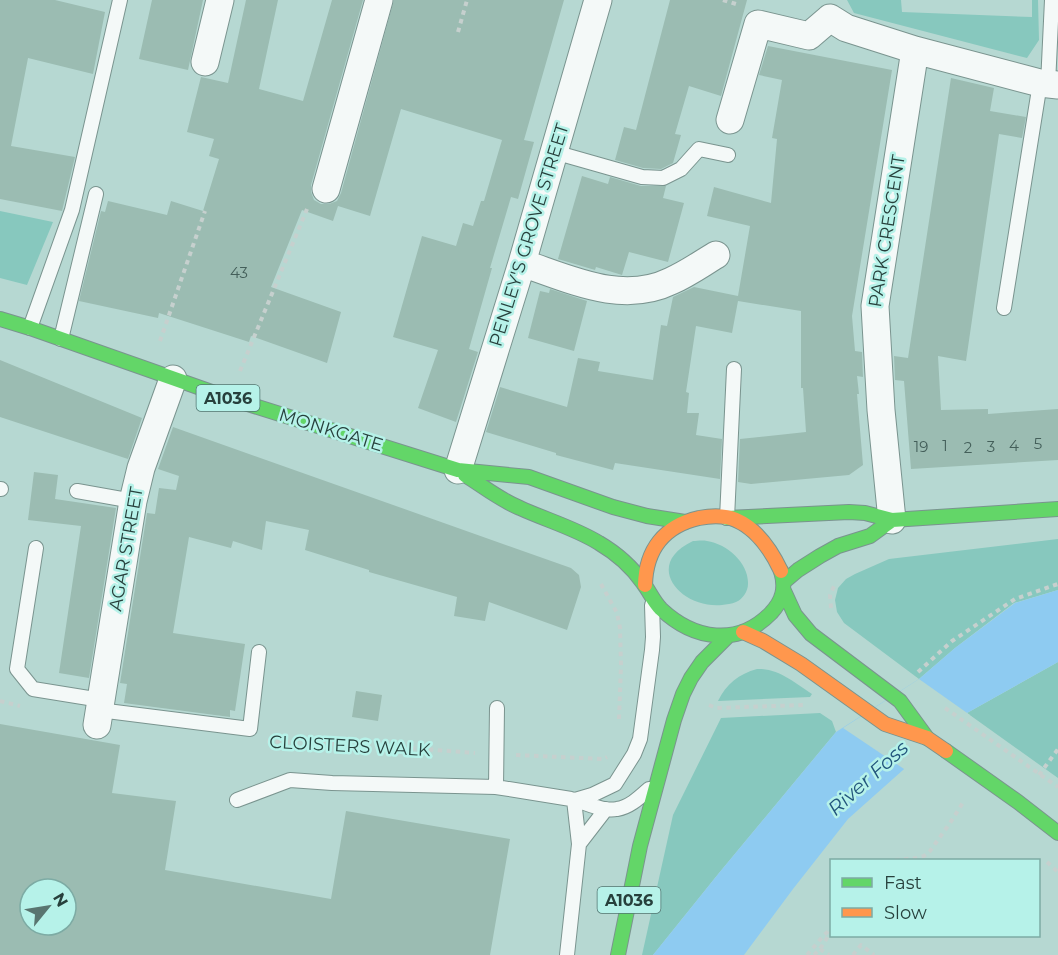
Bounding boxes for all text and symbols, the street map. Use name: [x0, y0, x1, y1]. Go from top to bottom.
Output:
street label: PENLEY'S GROVE STREET: [485, 120, 574, 349]
street label: PARK CRESCENT: [864, 152, 910, 309]
house number: 43: [230, 263, 248, 282]
road number: A1036: [196, 385, 260, 411]
street label: MONKGATE: [276, 404, 386, 456]
house number: 5: [1034, 434, 1042, 453]
house number: 1: [942, 436, 948, 455]
house number: 4: [1009, 436, 1019, 455]
house number: 19: [914, 437, 928, 456]
house number: 3: [987, 437, 995, 456]
house number: 2: [964, 438, 972, 457]
street label: AGAR STREET: [104, 484, 148, 613]
street label: CLOISTERS WALK: [269, 731, 431, 761]
water label: River Foss: [823, 735, 913, 820]
legend: [830, 859, 1040, 937]
text: Fast: [884, 872, 922, 894]
north arrow: [18, 877, 78, 937]
road number: A1036: [598, 887, 660, 913]
text: N: [49, 889, 72, 910]
text: Slow: [884, 902, 927, 924]

